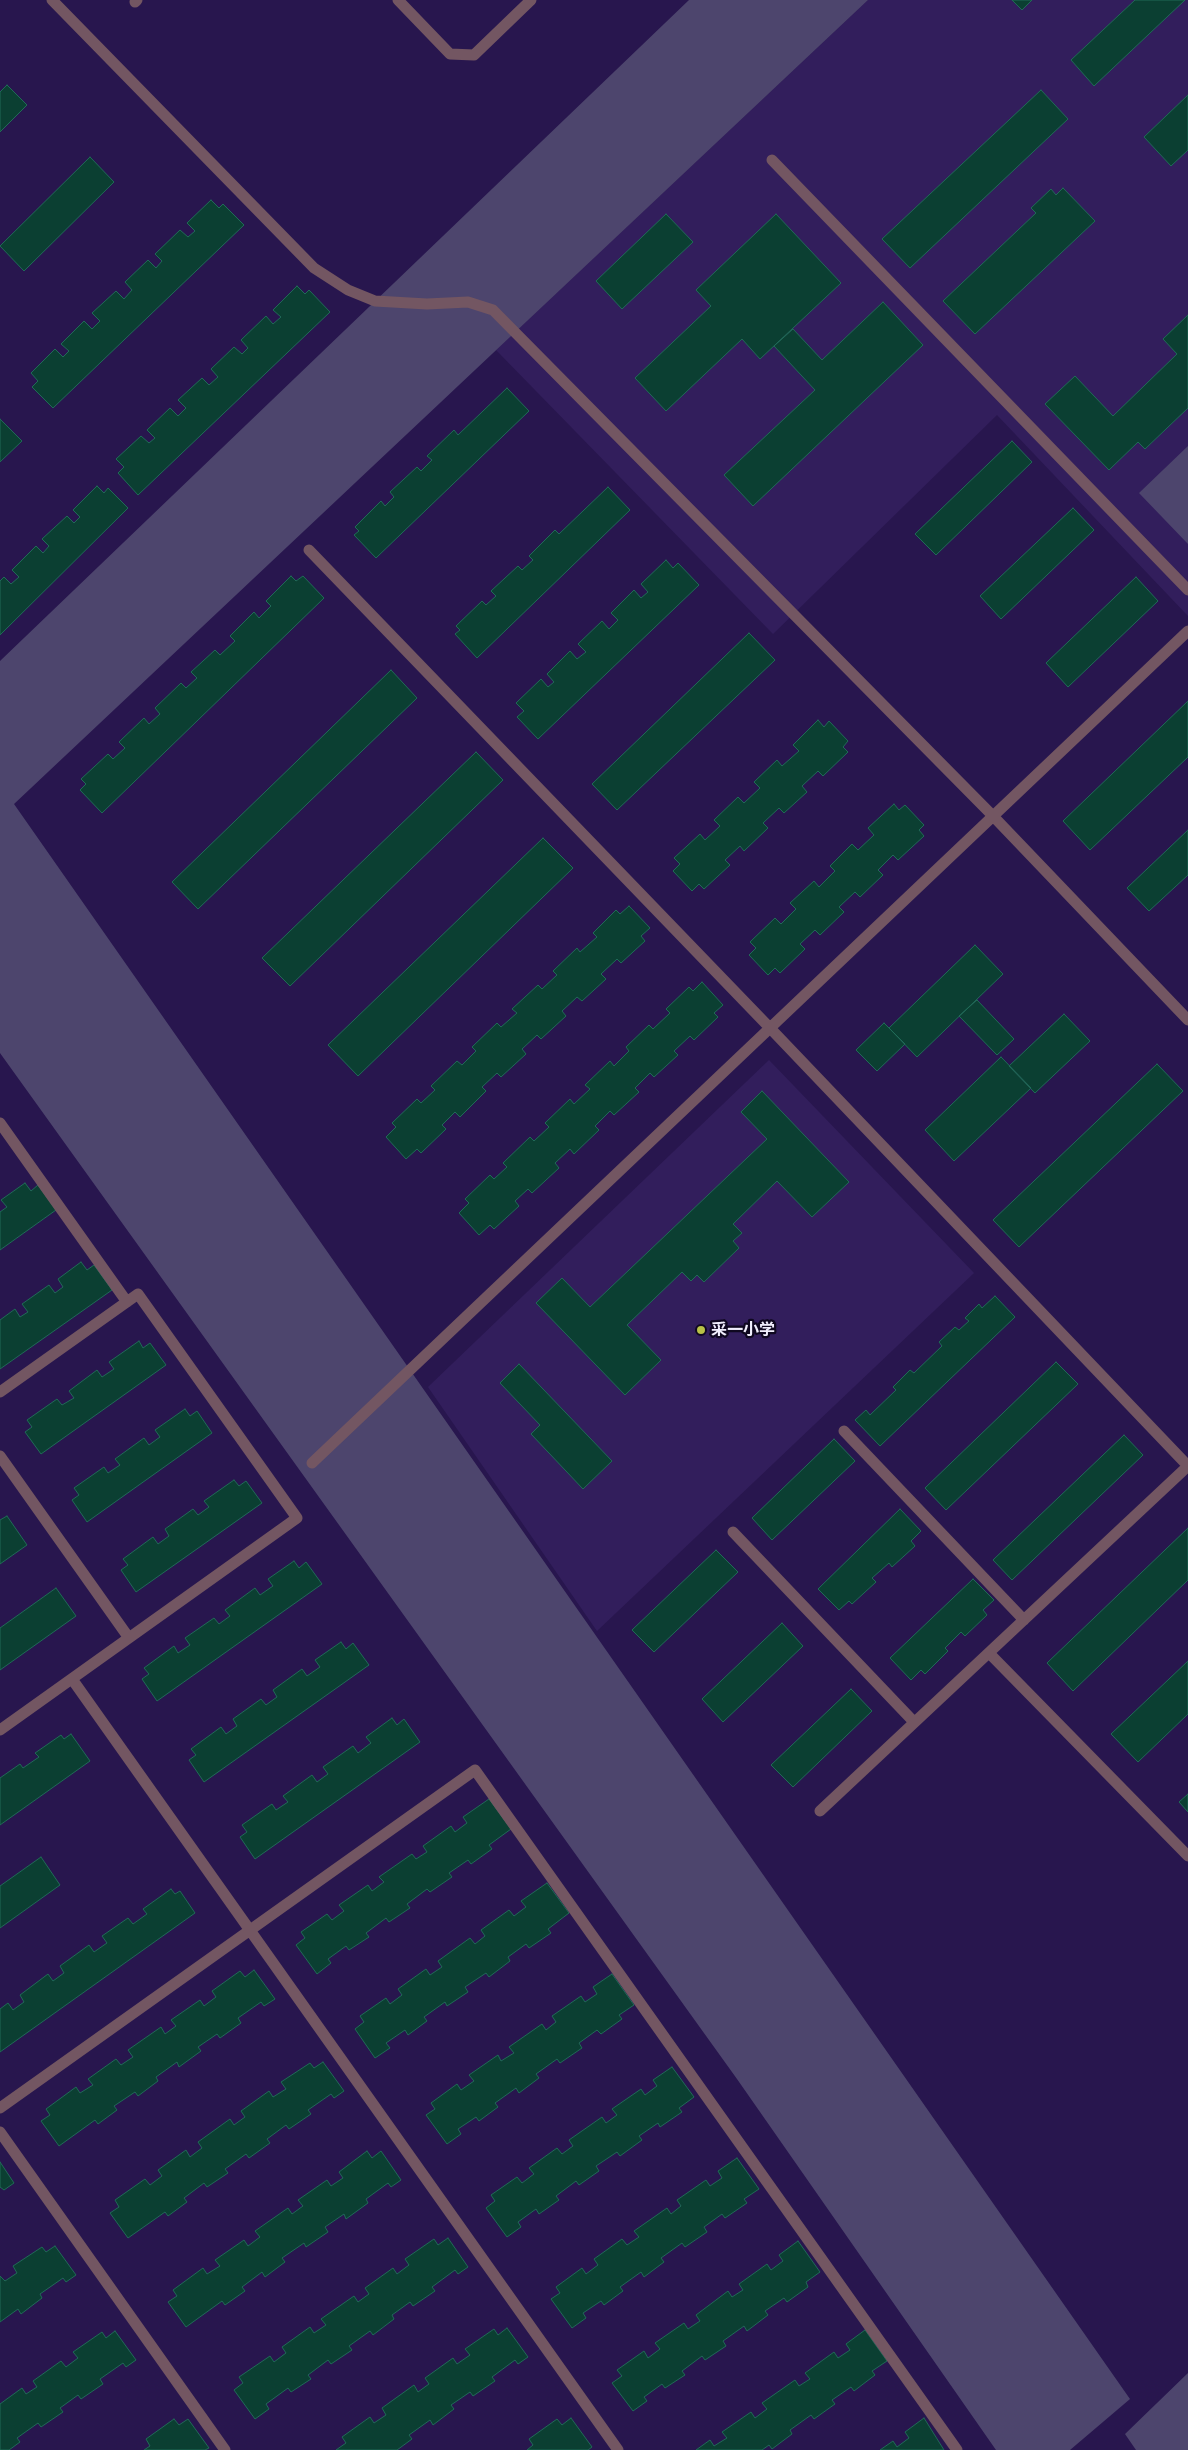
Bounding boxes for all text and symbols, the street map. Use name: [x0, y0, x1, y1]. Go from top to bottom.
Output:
place label: 采一小学: [711, 1320, 775, 1340]
marker: 采一小学: [695, 1324, 707, 1336]

